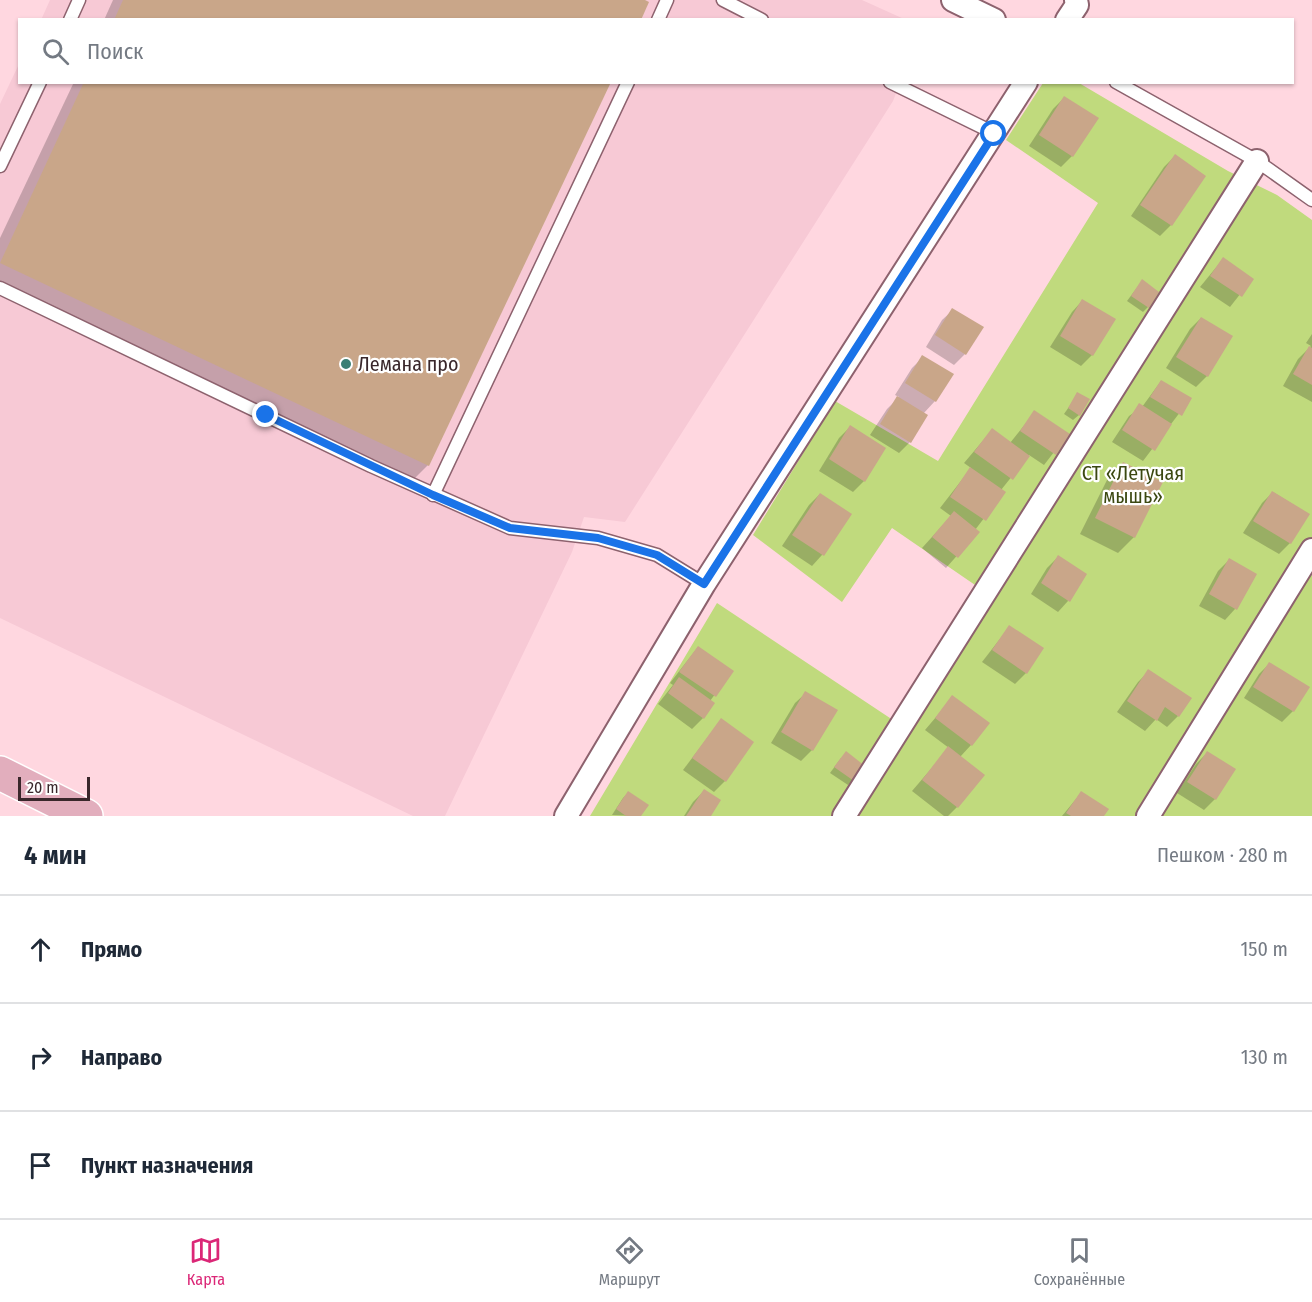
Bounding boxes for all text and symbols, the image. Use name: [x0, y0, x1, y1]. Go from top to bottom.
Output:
search box: [18, 18, 1294, 84]
icon: search: [39, 35, 72, 68]
text: Поиск: [87, 38, 143, 65]
route start: [980, 120, 1006, 146]
place label: Лемана про: [358, 352, 459, 376]
marker: Лемана про: [339, 357, 353, 371]
route end: [252, 401, 278, 427]
park label: СТ «Летучая мышь»: [1082, 461, 1184, 508]
scale bar: [18, 774, 90, 802]
text: 20 m: [27, 778, 58, 797]
text: 4 мин: [24, 840, 86, 871]
text: Пешком · 280 m: [1157, 843, 1288, 867]
icon: ahead: [24, 933, 57, 966]
text: Прямо: [81, 936, 142, 963]
text: 150 m: [1241, 937, 1288, 961]
icon: right: [24, 1041, 57, 1074]
text: Направо: [81, 1044, 162, 1071]
text: 130 m: [1241, 1045, 1288, 1069]
icon: arrive: [24, 1149, 57, 1182]
text: Пункт назначения: [81, 1152, 253, 1179]
tab: Карта: [187, 1234, 225, 1289]
tab: Маршрут: [599, 1234, 660, 1289]
tab: Сохранённые: [1034, 1234, 1125, 1289]

